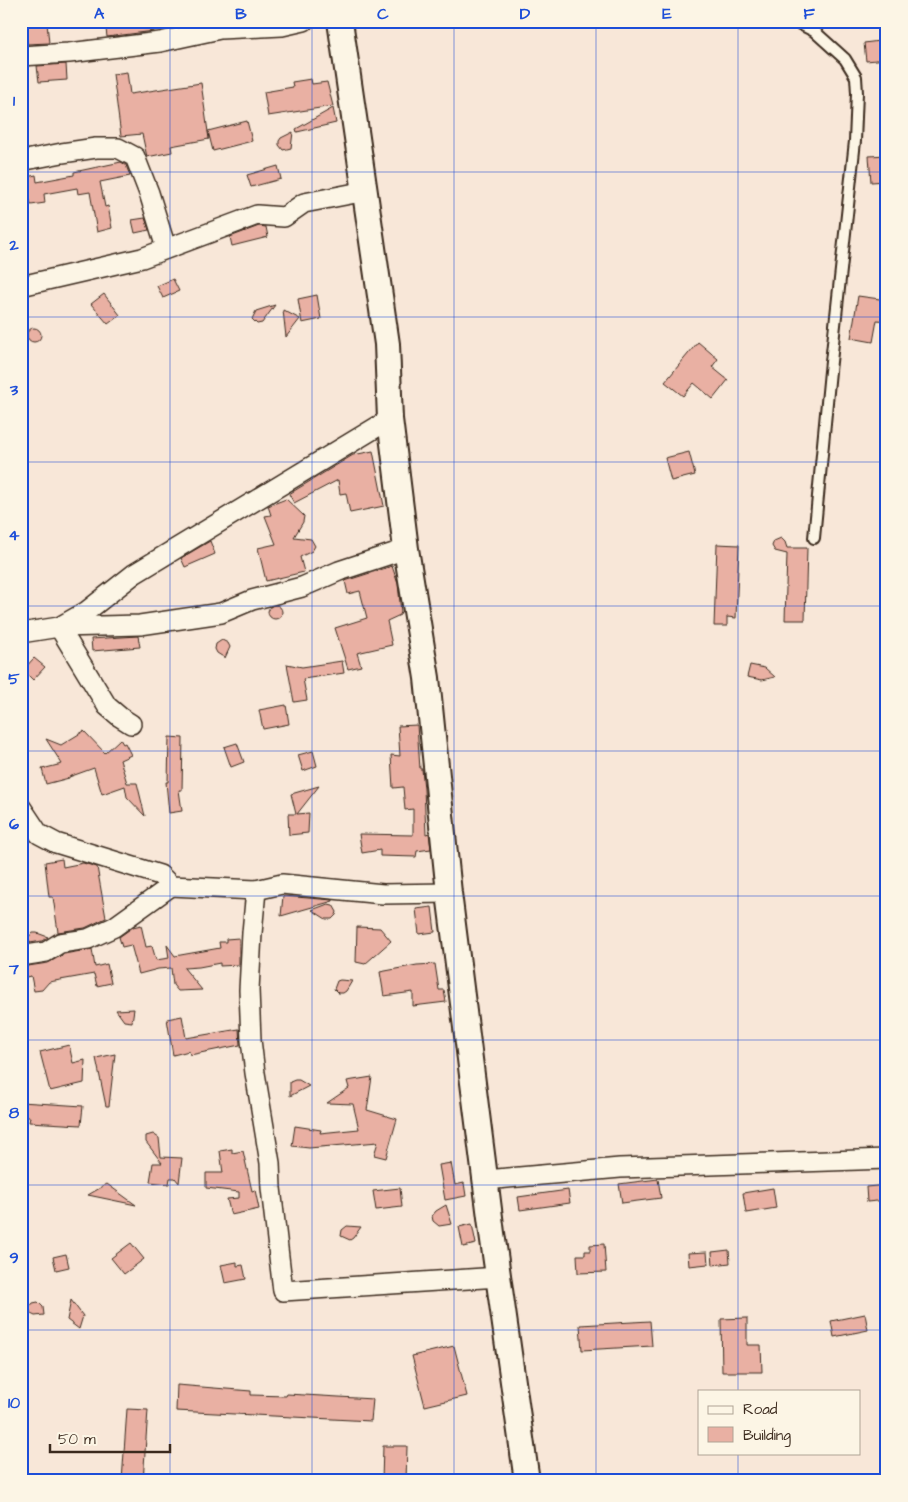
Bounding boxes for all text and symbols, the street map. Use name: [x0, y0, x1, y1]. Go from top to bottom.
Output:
text: A: [94, 3, 105, 25]
text: B: [235, 3, 247, 25]
text: C: [377, 3, 389, 25]
text: D: [520, 3, 531, 25]
text: E: [662, 3, 672, 25]
text: F: [803, 3, 815, 25]
text: 1: [13, 90, 16, 112]
text: 2: [8, 234, 19, 256]
text: 3: [9, 379, 19, 401]
text: 4: [9, 524, 20, 546]
text: 5: [8, 668, 20, 690]
text: 6: [9, 813, 19, 835]
text: 7: [8, 958, 19, 980]
text: 8: [9, 1102, 20, 1124]
text: 9: [9, 1247, 19, 1269]
legend: [698, 1390, 860, 1454]
text: 10: [8, 1392, 20, 1414]
text: Road: [743, 1399, 778, 1420]
scale bar: [50, 1422, 170, 1454]
text: Building: [743, 1425, 791, 1447]
text: 50 m: [58, 1429, 96, 1450]

